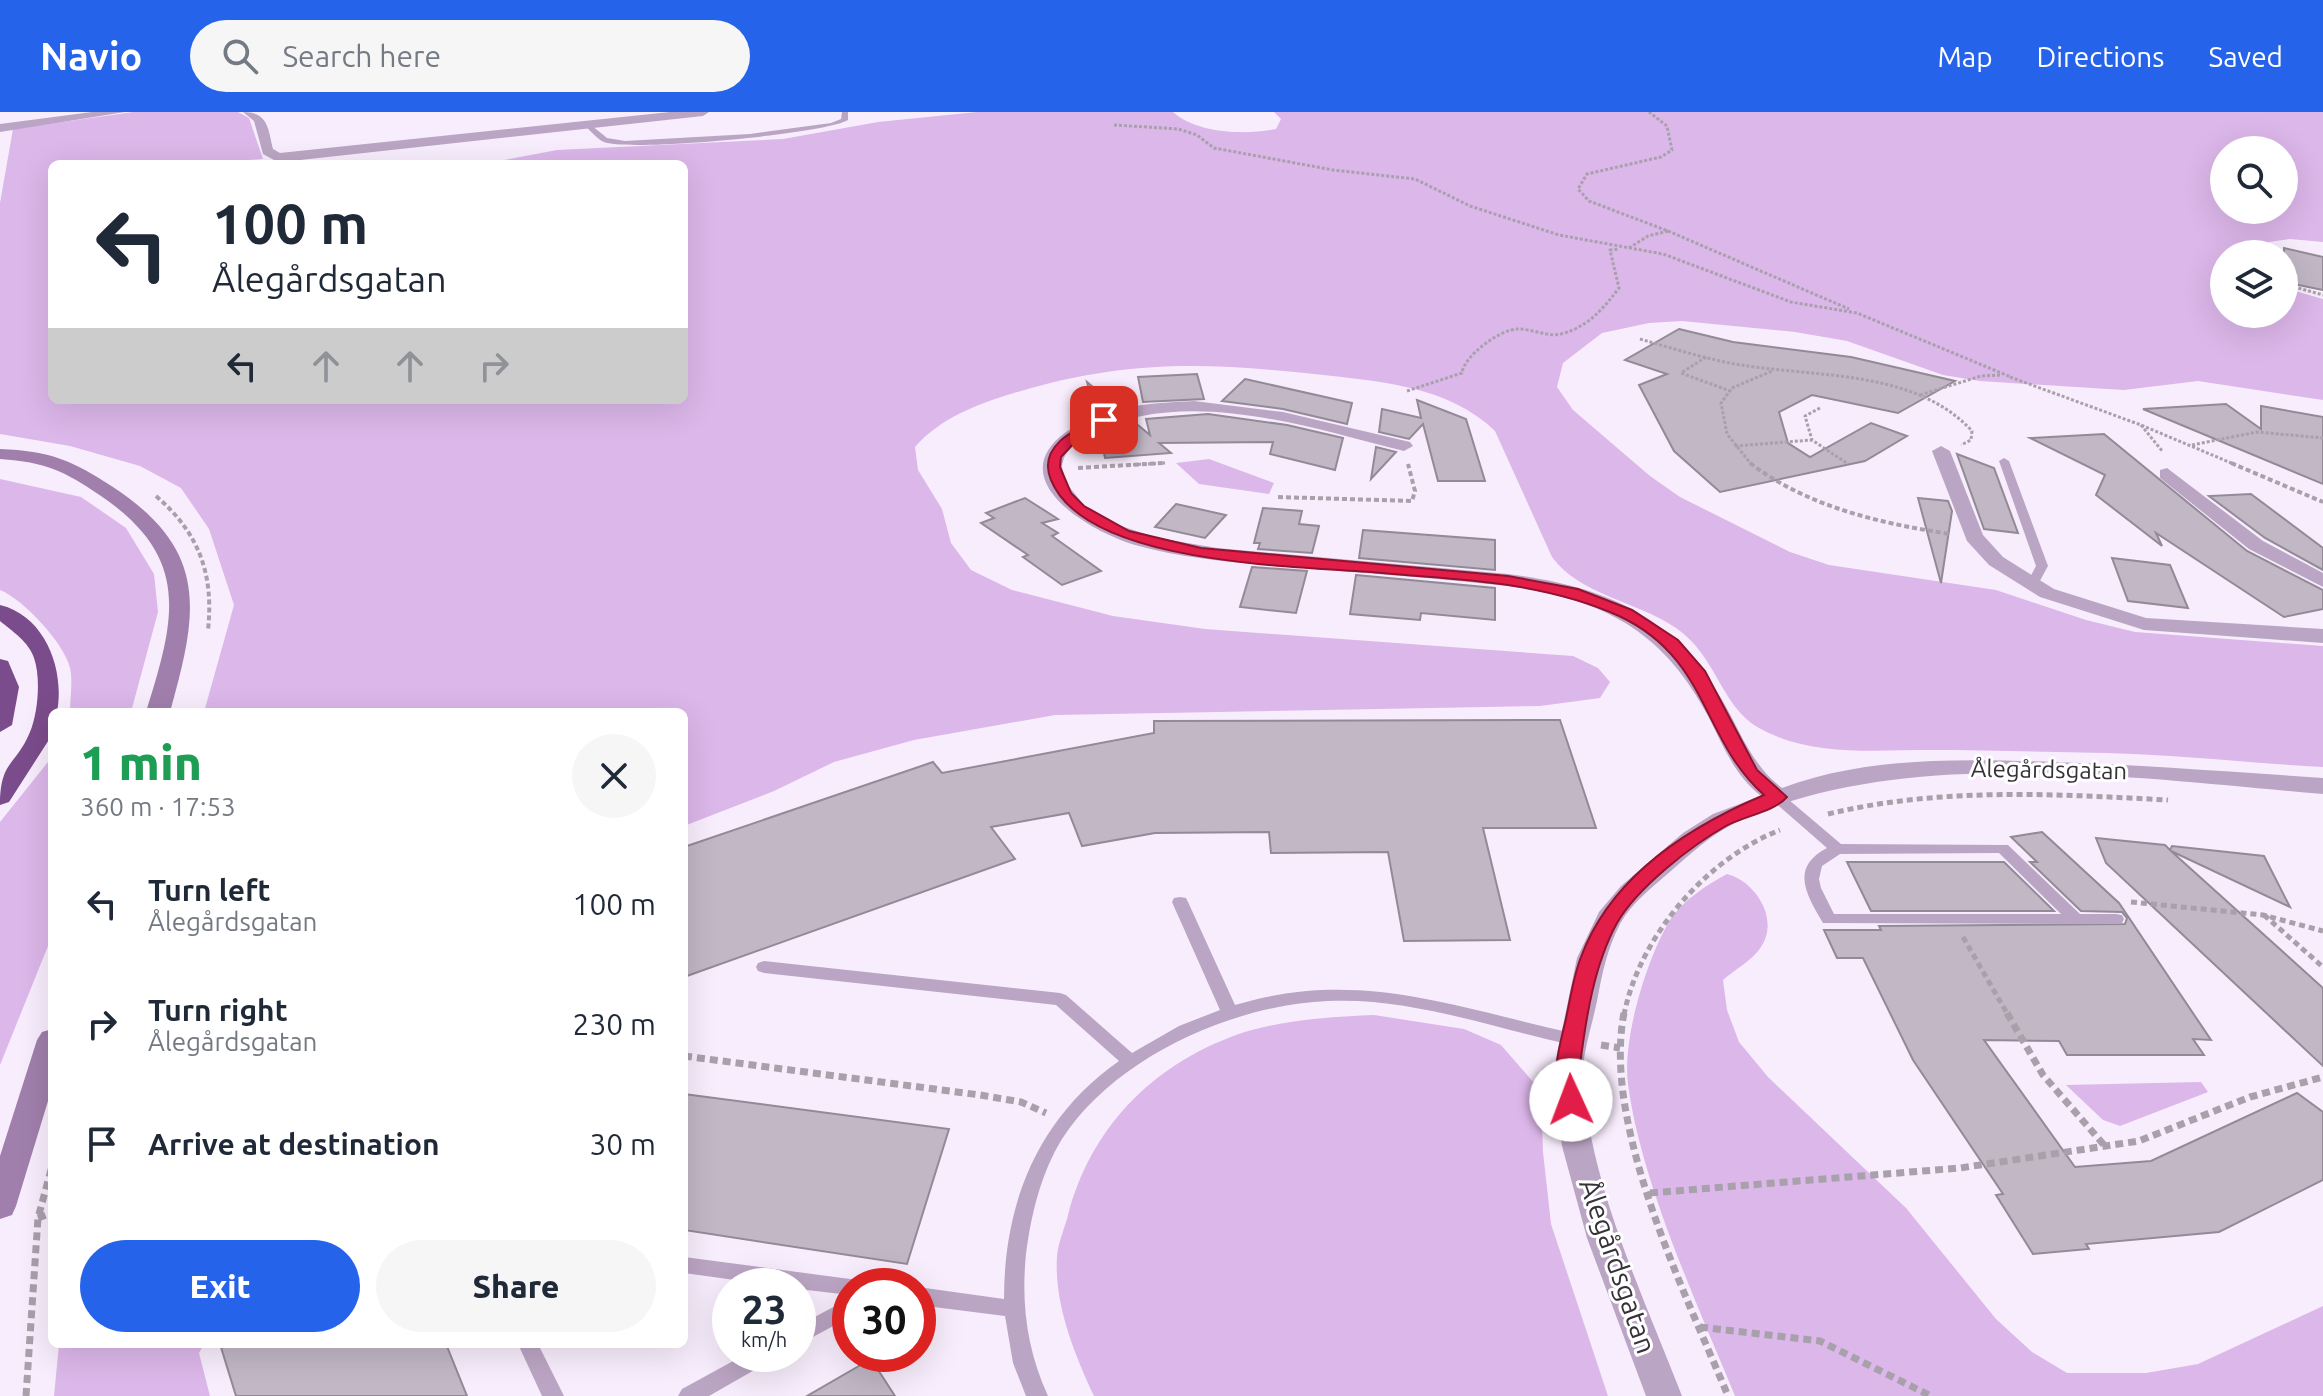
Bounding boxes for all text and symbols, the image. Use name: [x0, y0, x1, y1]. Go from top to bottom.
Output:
search box: [190, 20, 750, 92]
icon: search: [218, 34, 262, 78]
text: Navio: [40, 35, 142, 77]
text: Search here: [282, 39, 441, 73]
text: Map: [1937, 41, 1993, 72]
text: Directions: [2037, 41, 2164, 72]
text: Saved: [2208, 41, 2283, 72]
map controls: [2210, 136, 2298, 328]
button: search: [2210, 136, 2298, 224]
icon: left: [80, 192, 184, 296]
text: 100 m: [212, 192, 368, 255]
button: layers: [2210, 240, 2298, 328]
text: Ålegårdsgatan: [212, 258, 447, 299]
icon: left: [220, 344, 264, 388]
icon: ahead: [304, 344, 348, 388]
icon: ahead: [388, 344, 432, 388]
icon: right: [472, 344, 516, 388]
pin: [1070, 386, 1138, 454]
icon: arrive: [1082, 398, 1126, 442]
button: close: [572, 734, 656, 818]
text: 1 min: [80, 735, 202, 789]
street label: Ålegårdsgatan: [1971, 755, 2127, 784]
text: 360 m · 17:53: [80, 792, 236, 821]
text: Turn left: [148, 873, 270, 907]
icon: left: [80, 882, 124, 926]
text: 100 m: [572, 887, 656, 921]
text: Ålegårdsgatan: [148, 907, 317, 936]
text: Turn right: [148, 993, 288, 1027]
icon: right: [80, 1002, 124, 1046]
text: 230 m: [572, 1007, 656, 1041]
text: Ålegårdsgatan: [148, 1027, 317, 1056]
position arrow: [1529, 1058, 1613, 1142]
icon: arrive: [80, 1122, 124, 1166]
text: Arrive at destination: [148, 1127, 440, 1161]
text: 30 m: [589, 1127, 656, 1161]
street label: Ålegårdsgatan: [1574, 1175, 1663, 1357]
button: Exit: [80, 1240, 360, 1332]
button: Share: [376, 1240, 656, 1332]
speed limit sign: 30: [832, 1268, 936, 1372]
text: 23: [741, 1287, 787, 1332]
text: km/h: [741, 1328, 787, 1351]

